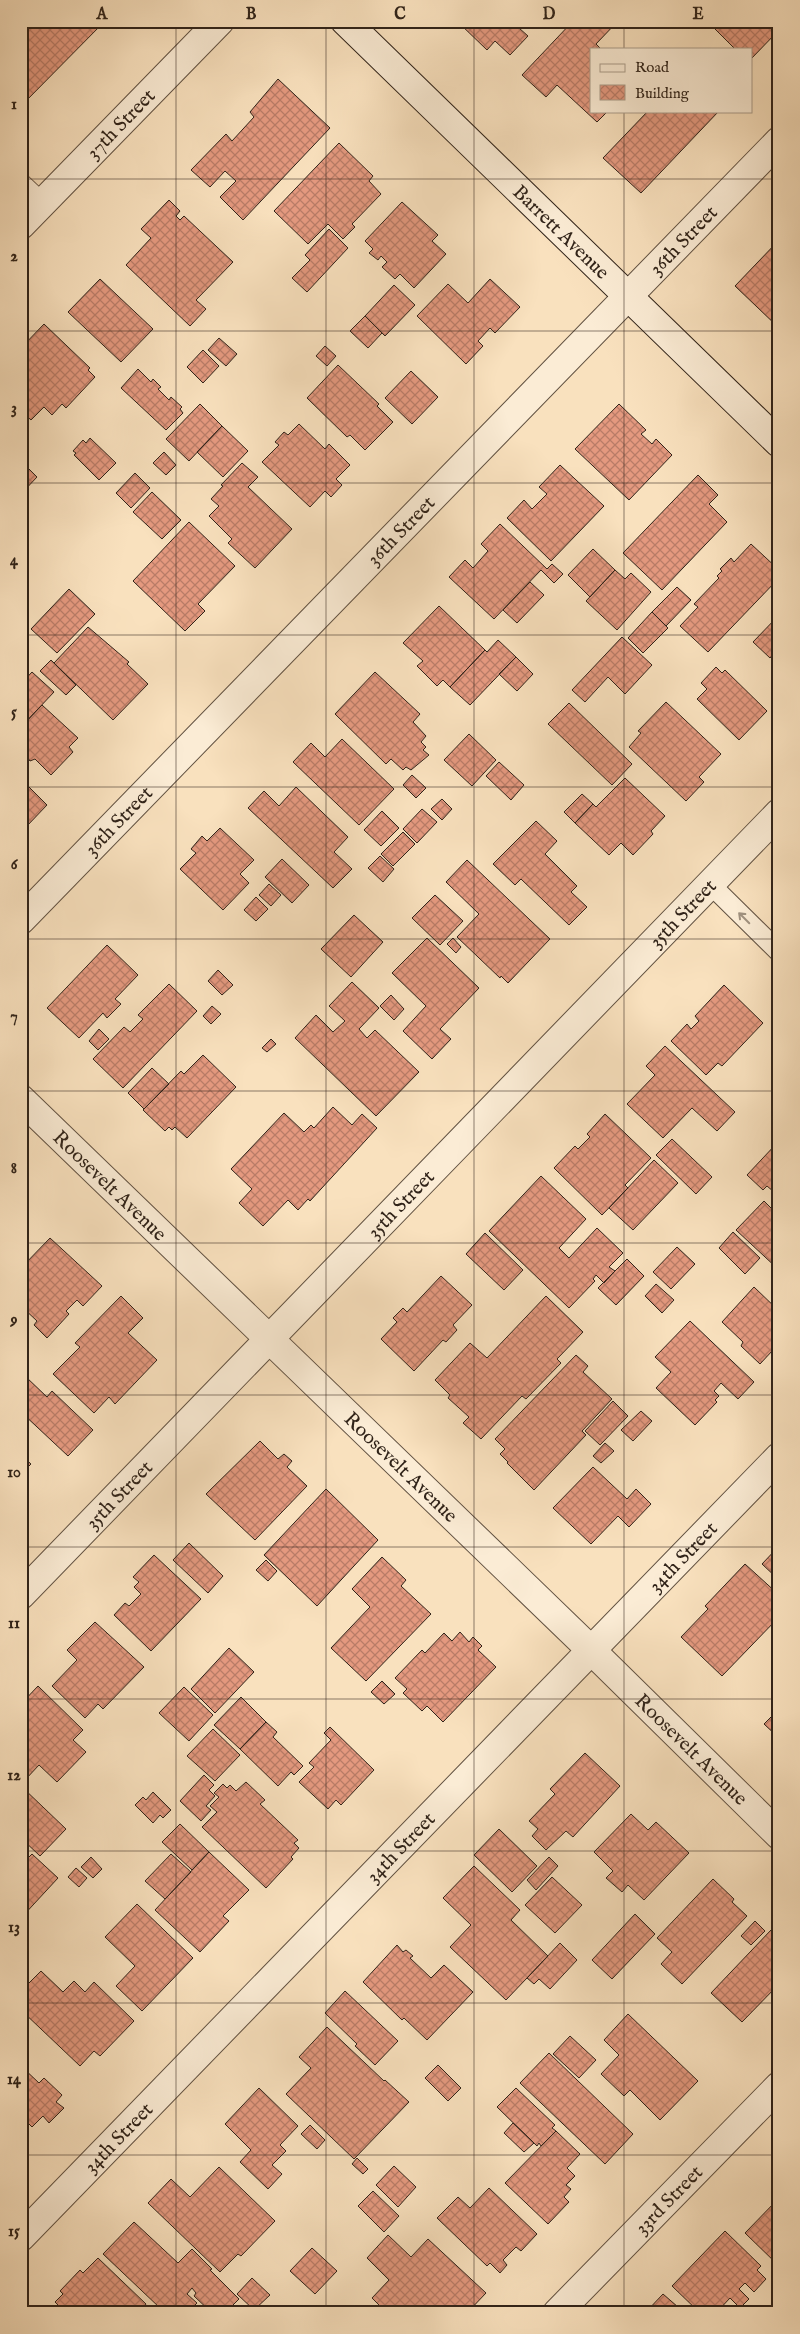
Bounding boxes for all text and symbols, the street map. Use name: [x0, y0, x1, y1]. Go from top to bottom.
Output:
text: A: [96, 5, 109, 25]
text: B: [246, 5, 257, 25]
text: C: [394, 5, 406, 25]
text: D: [543, 5, 556, 25]
text: E: [692, 5, 704, 25]
legend: [590, 48, 752, 112]
text: Road: [635, 58, 670, 77]
street label: 37th Street: [81, 84, 161, 165]
text: Building: [635, 84, 690, 103]
text: 1: [11, 95, 17, 115]
street label: Barrett Avenue: [507, 180, 614, 285]
street label: 36th Street: [644, 201, 723, 281]
text: 2: [10, 247, 18, 267]
text: 3: [11, 399, 17, 419]
street label: 36th Street: [362, 491, 441, 571]
text: 4: [10, 551, 19, 571]
text: 5: [11, 703, 17, 723]
street label: 36th Street: [80, 781, 159, 862]
text: 6: [11, 855, 19, 875]
street label: 35th Street: [644, 874, 722, 954]
one-way arrow: [739, 912, 751, 924]
text: 7: [10, 1007, 18, 1027]
street label: Roosevelt Avenue: [47, 1126, 171, 1247]
text: 8: [11, 1159, 17, 1179]
street label: 35th Street: [362, 1165, 441, 1244]
text: 9: [10, 1311, 18, 1331]
street label: Roosevelt Avenue: [338, 1407, 462, 1528]
street label: 35th Street: [80, 1456, 159, 1535]
text: 10: [7, 1463, 21, 1483]
street label: 34th Street: [643, 1517, 723, 1598]
text: 11: [8, 1614, 20, 1634]
street label: Roosevelt Avenue: [629, 1689, 752, 1811]
text: 12: [7, 1766, 21, 1786]
street label: 34th Street: [361, 1807, 441, 1889]
text: 13: [8, 1918, 20, 1938]
text: 14: [7, 2070, 22, 2090]
street label: 34th Street: [79, 2098, 159, 2179]
street label: 33rd Street: [630, 2160, 709, 2240]
text: 15: [8, 2222, 20, 2242]

